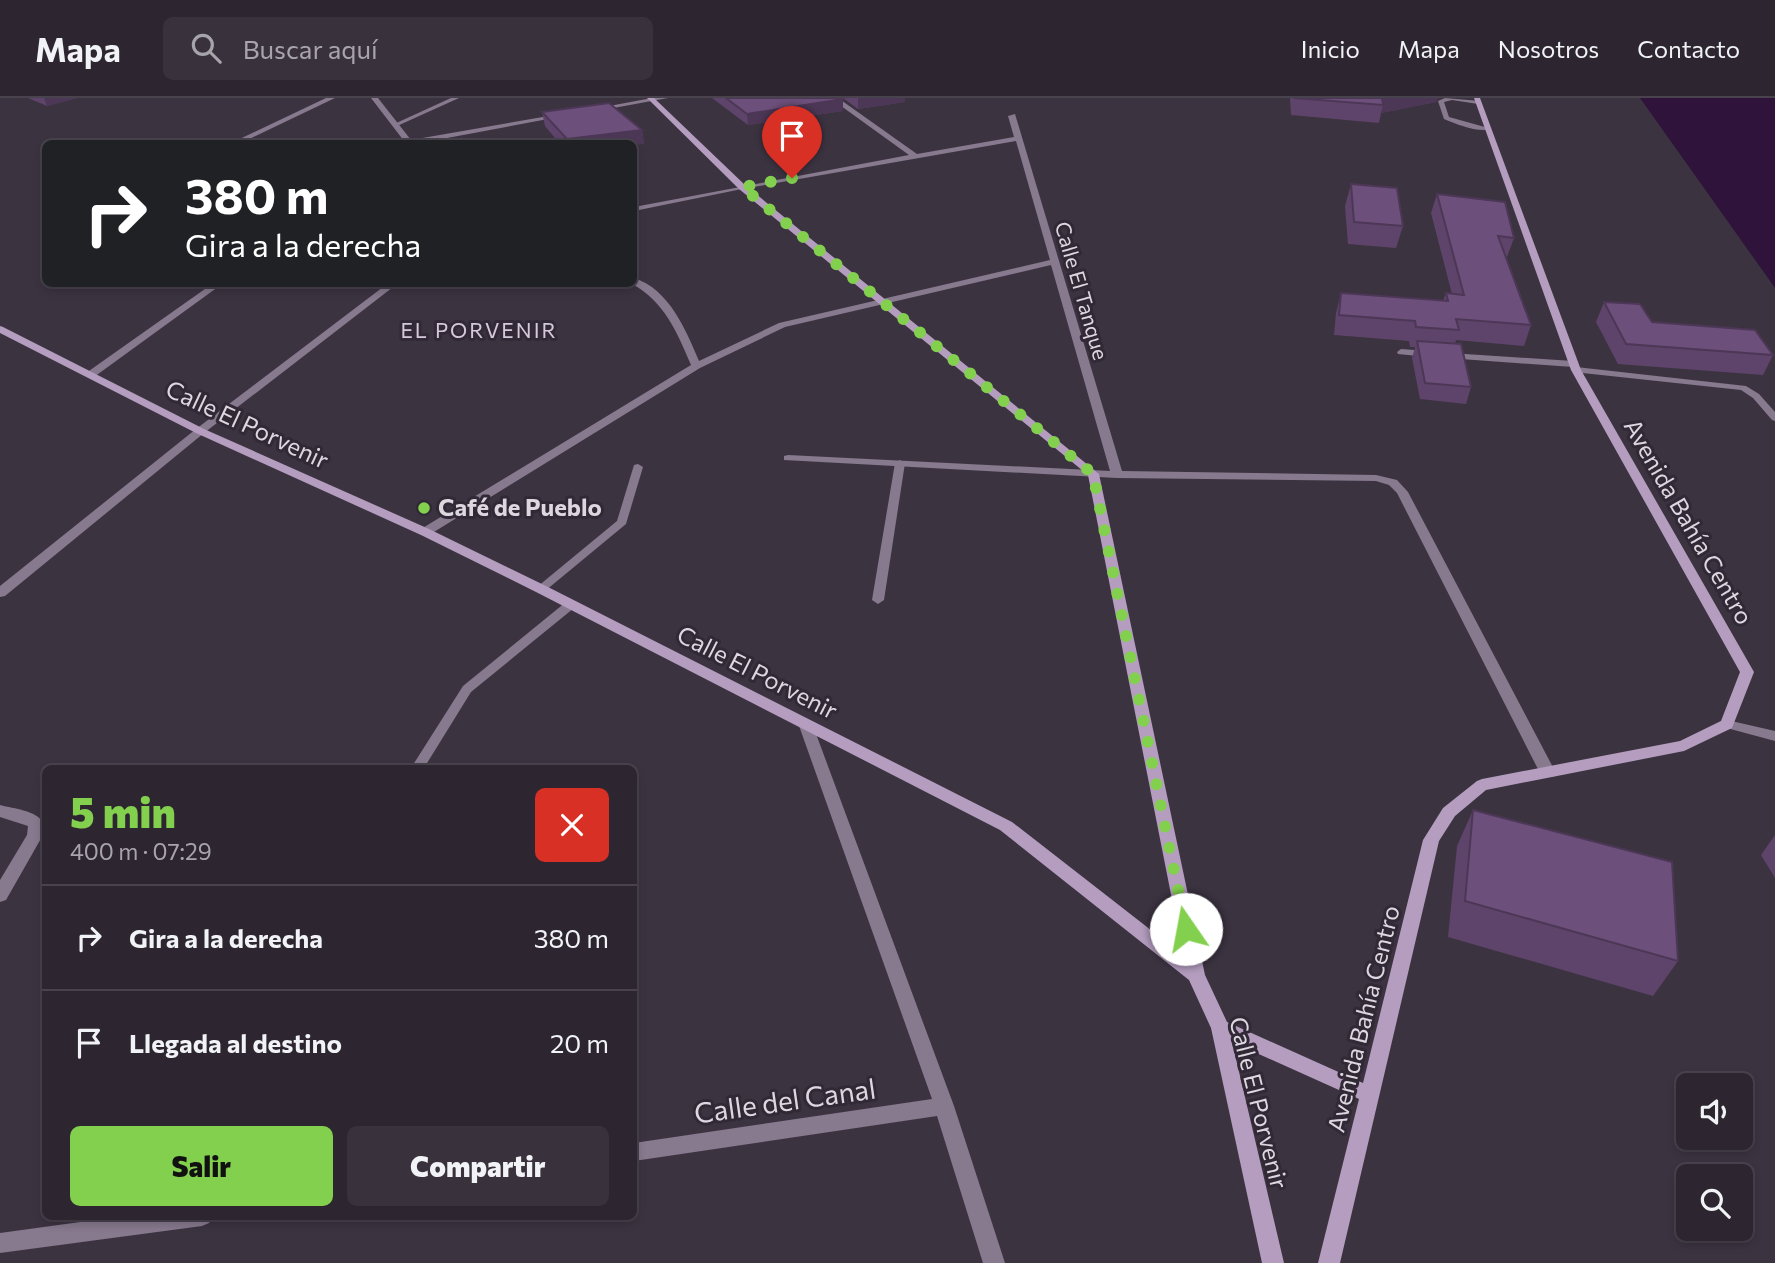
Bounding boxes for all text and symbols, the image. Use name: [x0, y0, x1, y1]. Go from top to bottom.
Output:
search box: [163, 17, 653, 80]
text: Mapa: [35, 28, 121, 69]
icon: search: [187, 29, 225, 67]
text: Buscar aquí: [243, 33, 378, 64]
text: Inicio: [1301, 34, 1360, 63]
text: Mapa: [1398, 34, 1460, 63]
text: Nosotros: [1498, 34, 1599, 63]
text: Contacto: [1637, 34, 1740, 63]
pin: [762, 106, 822, 178]
icon: arrive: [773, 117, 811, 155]
text: 380 m: [185, 164, 329, 224]
icon: right: [70, 168, 161, 259]
street label: Calle El Tanque: [1051, 219, 1114, 363]
text: Gira a la derecha: [185, 224, 421, 264]
district label: EL PORVENIR: [400, 317, 558, 342]
street label: Calle El Porvenir: [162, 373, 334, 474]
street label: Avenida Bahía Centro: [1619, 413, 1760, 629]
place label: Café de Pueblo: [438, 492, 602, 521]
marker: Café de Pueblo: [416, 500, 432, 516]
street label: Calle El Porvenir: [673, 619, 843, 725]
text: 5 min: [70, 785, 176, 837]
button: close: [535, 788, 609, 862]
text: 400 m · 07:29: [70, 837, 212, 865]
position arrow: [1149, 892, 1223, 966]
street label: Avenida Bahía Centro: [1320, 902, 1405, 1135]
icon: right: [70, 919, 108, 957]
text: Gira a la derecha: [129, 922, 323, 953]
text: 380 m: [534, 922, 609, 953]
street label: Calle El Porvenir: [1224, 1014, 1295, 1192]
icon: arrive: [70, 1024, 108, 1062]
text: Llegada al destino: [129, 1027, 342, 1058]
text: 20 m: [550, 1027, 609, 1058]
street label: Calle del Canal: [692, 1070, 878, 1130]
map controls: [1676, 1073, 1753, 1241]
button: sound: [1676, 1073, 1753, 1150]
button: Salir: [70, 1126, 333, 1206]
button: Compartir: [347, 1126, 609, 1206]
button: search: [1676, 1164, 1753, 1241]

